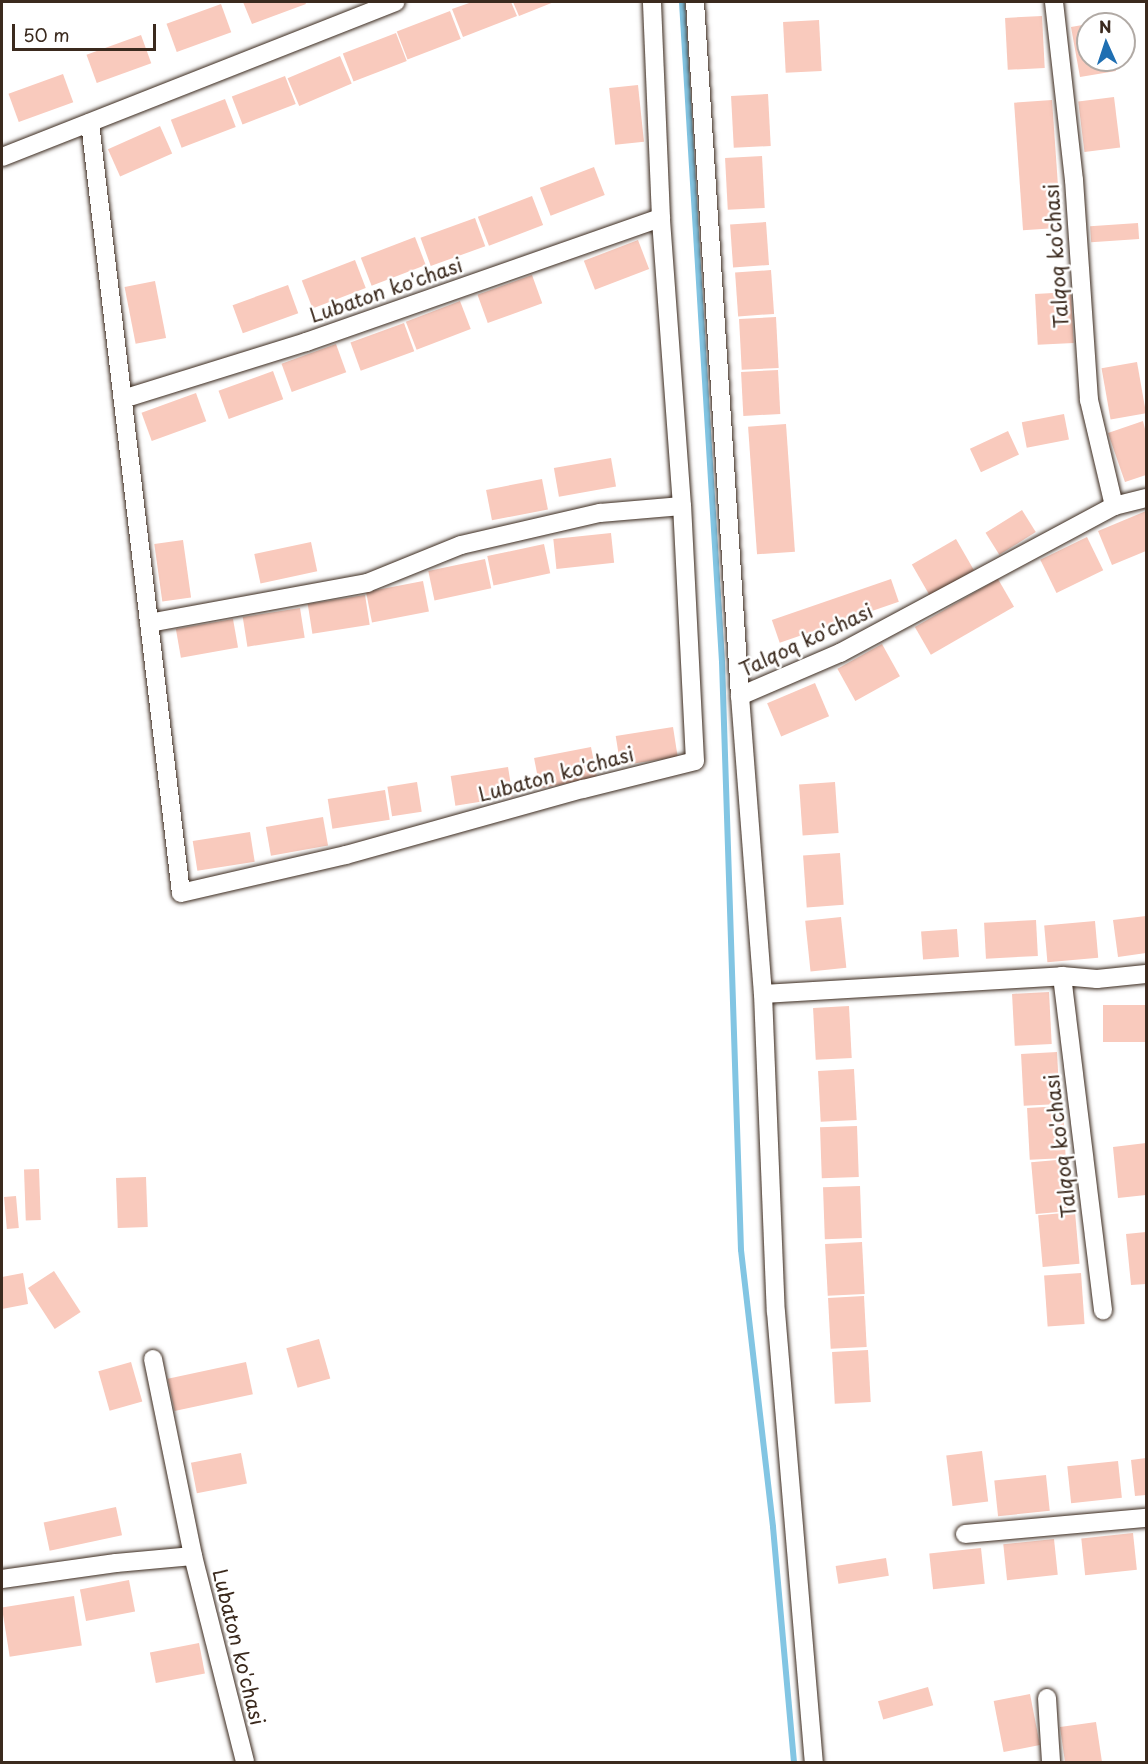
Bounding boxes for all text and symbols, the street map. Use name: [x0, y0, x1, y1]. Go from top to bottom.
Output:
scale bar: [15, 12, 159, 50]
north arrow: [1076, 12, 1136, 72]
text: N: [1098, 14, 1112, 38]
text: 50 m: [23, 21, 70, 48]
street label: Talqoq ko'chasi: [1039, 183, 1073, 329]
street label: Lubaton ko'chasi: [306, 253, 466, 327]
street label: Talqoq ko'chasi: [735, 598, 877, 682]
street label: Lubaton ko'chasi: [476, 742, 636, 806]
street label: Talqoq ko'chasi: [1039, 1073, 1081, 1219]
street label: Lubaton ko'chasi: [208, 1566, 270, 1728]

